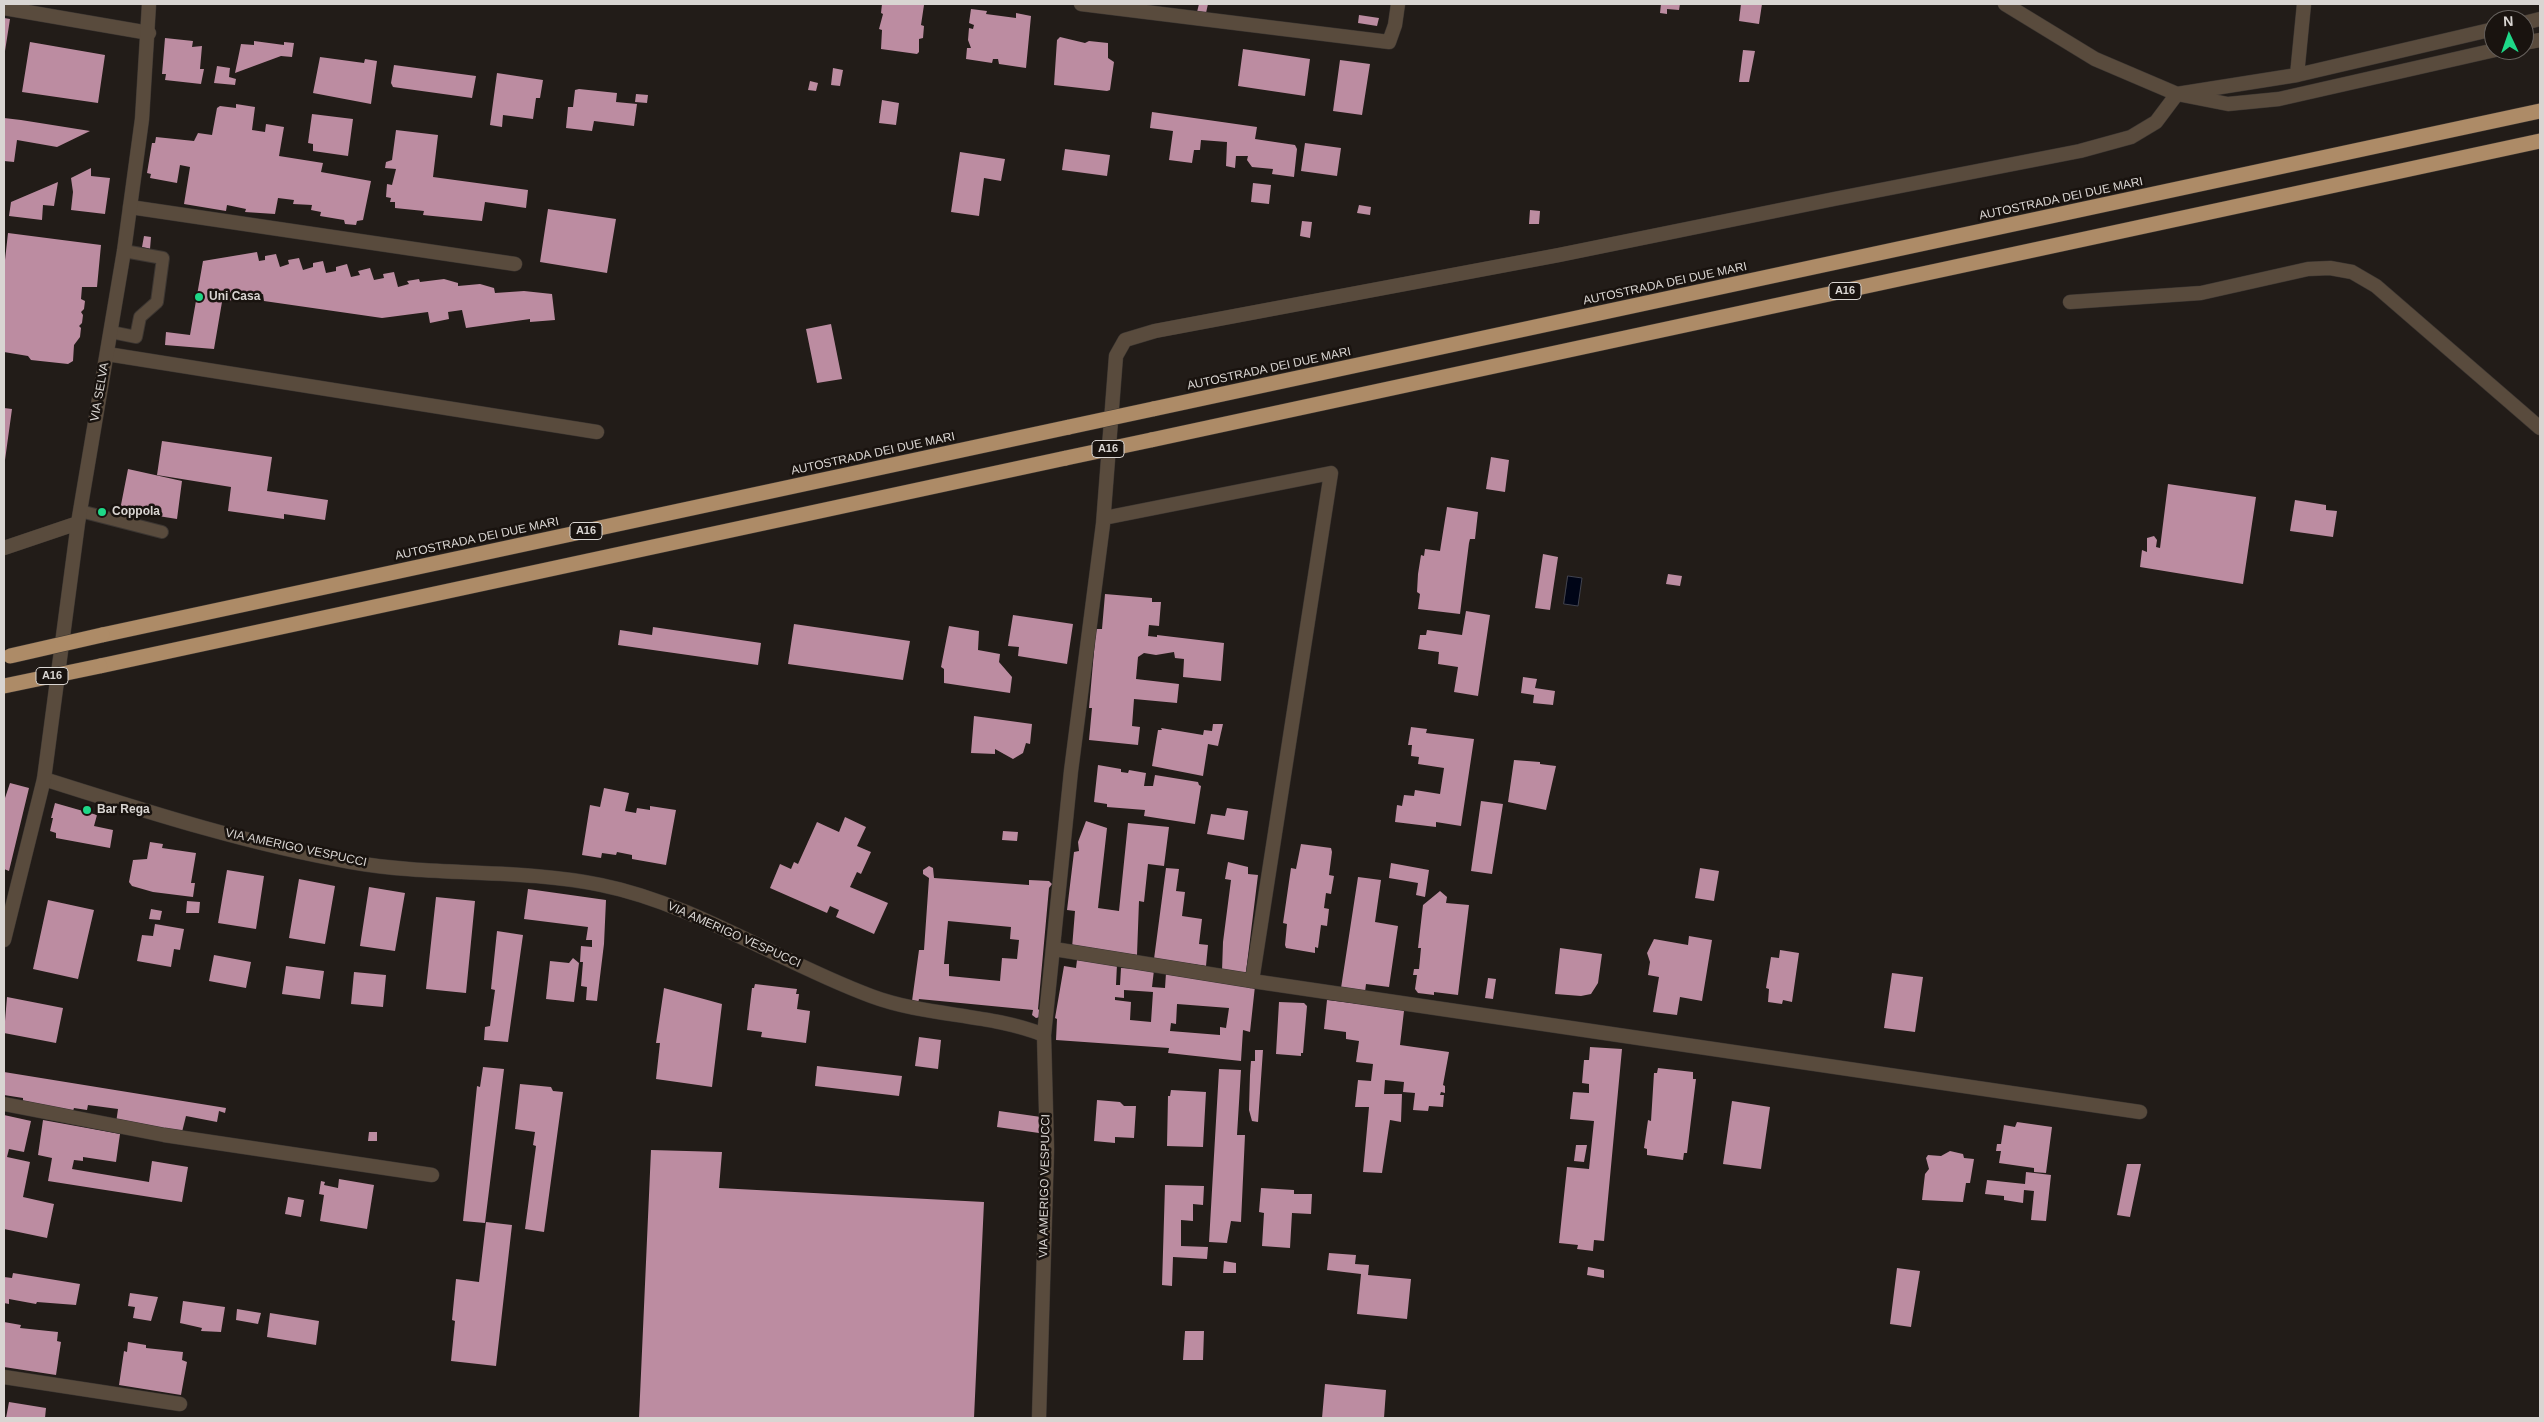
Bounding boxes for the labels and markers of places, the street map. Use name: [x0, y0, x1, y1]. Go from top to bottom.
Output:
place label: Uni Casa: [209, 290, 260, 304]
marker: Uni Casa: [193, 291, 205, 303]
place label: Coppola: [112, 505, 160, 519]
marker: Coppola: [96, 506, 108, 518]
place label: Bar Rega: [97, 803, 150, 817]
marker: Bar Rega: [81, 804, 93, 816]

